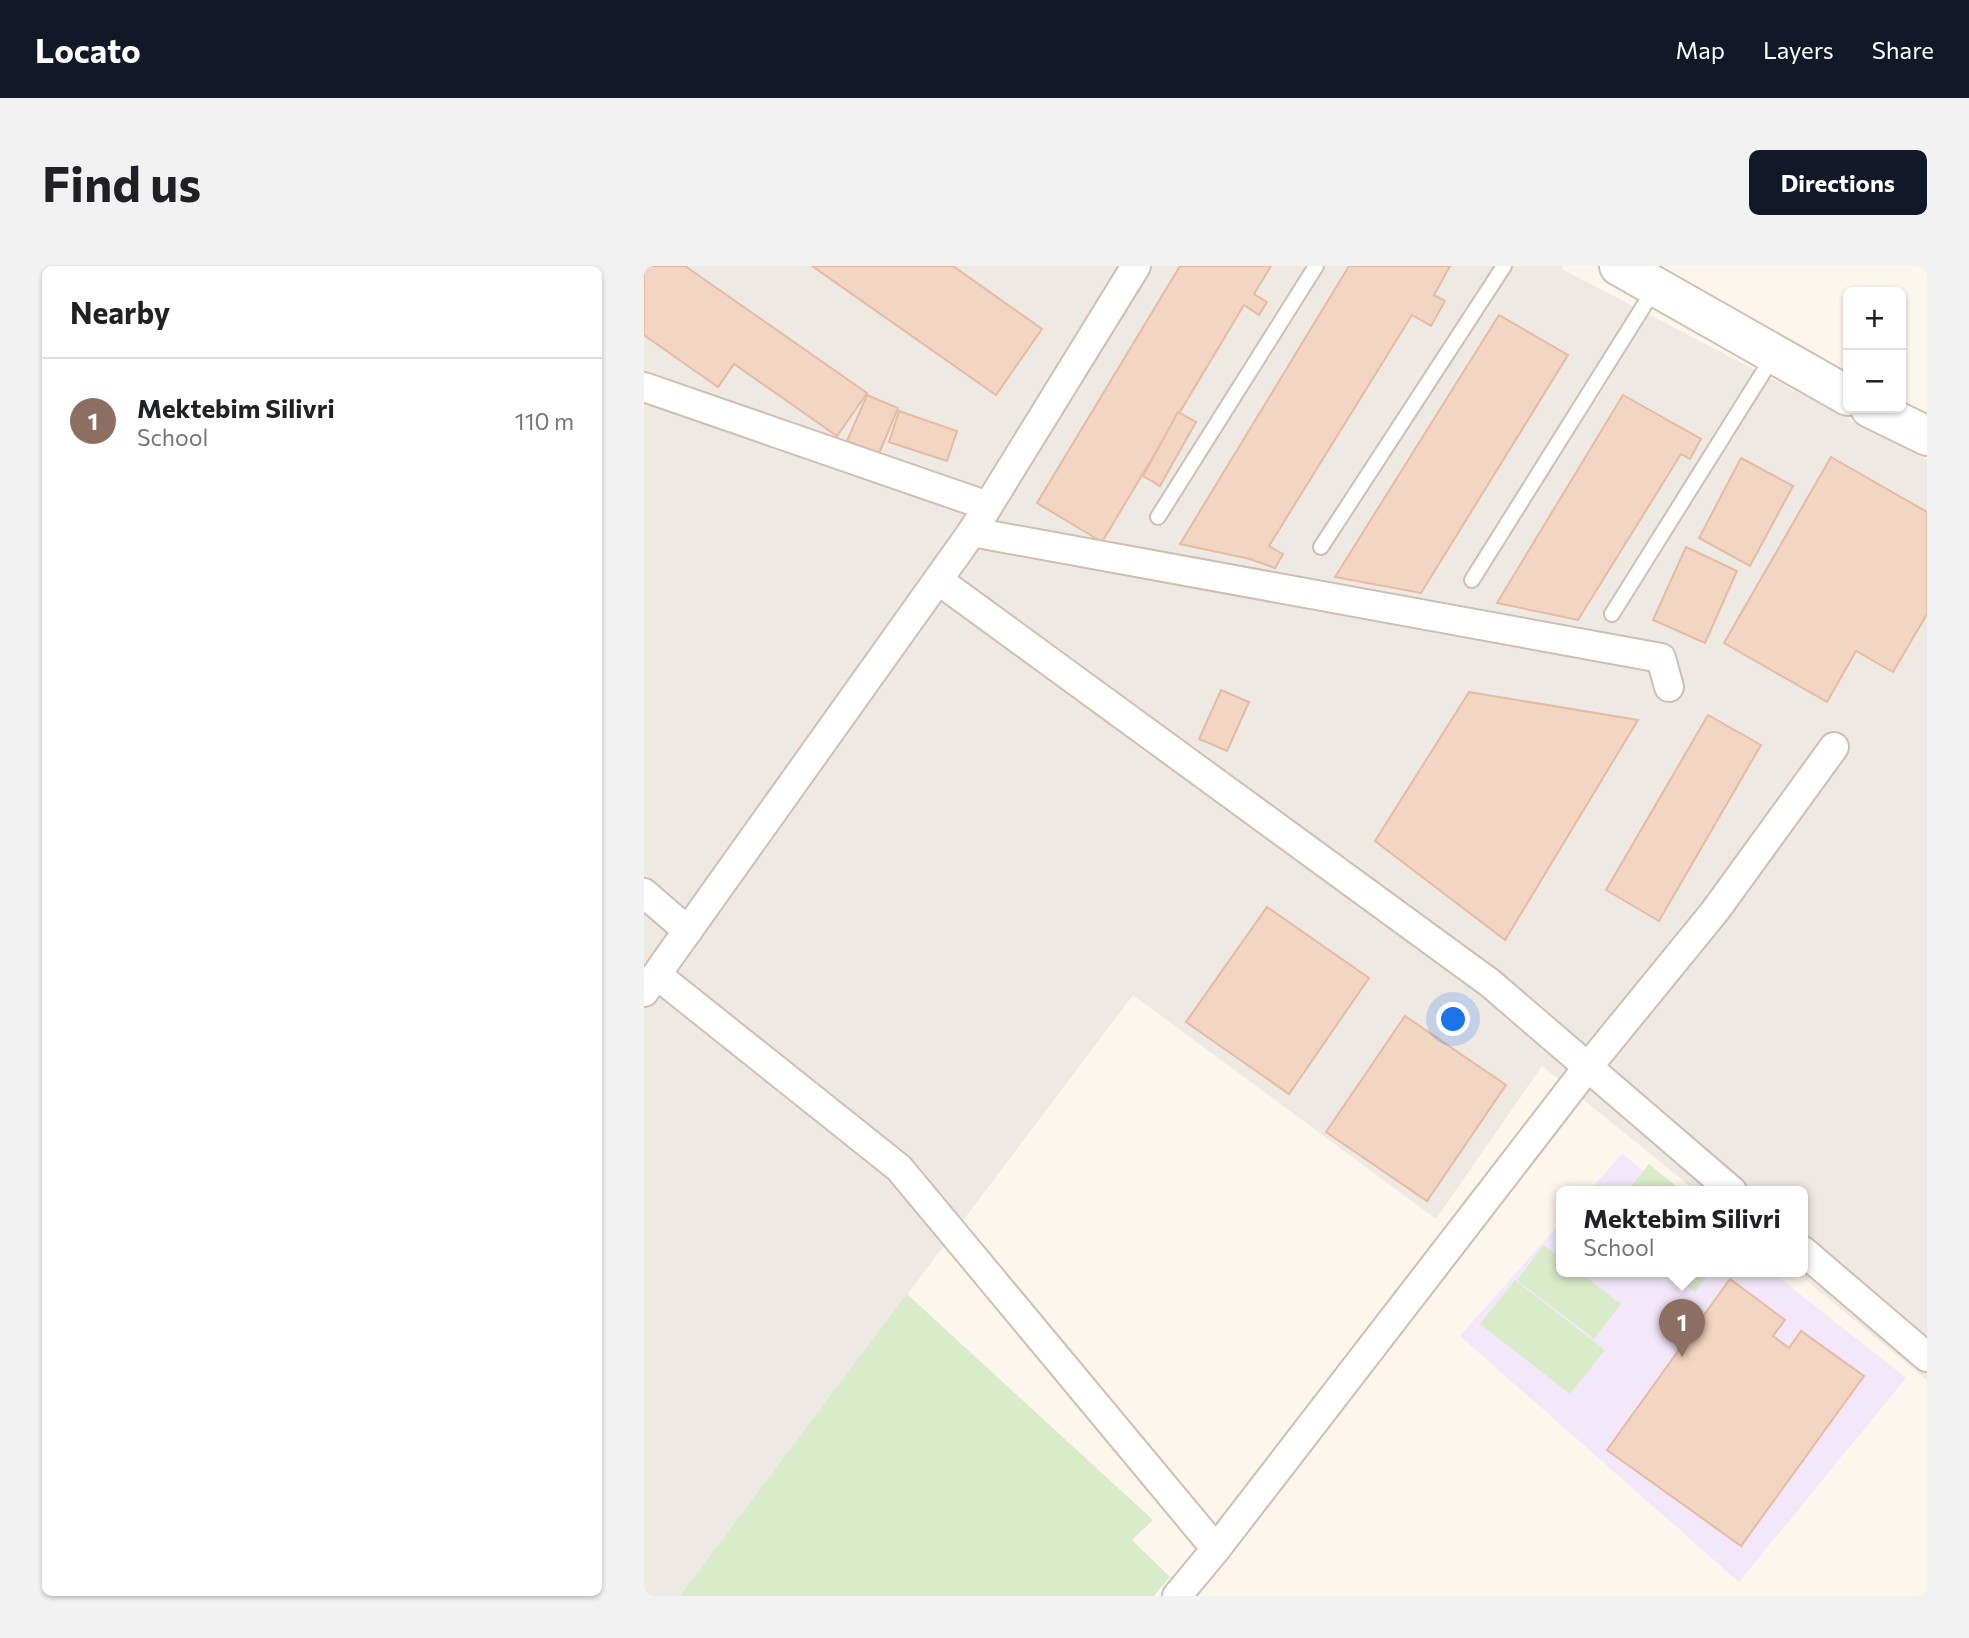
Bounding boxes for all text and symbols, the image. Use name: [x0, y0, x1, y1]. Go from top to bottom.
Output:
text: Locato: [35, 29, 141, 70]
text: Map: [1676, 35, 1725, 64]
text: Layers: [1763, 35, 1834, 64]
text: Share: [1872, 35, 1934, 64]
button: Directions: [1749, 150, 1927, 215]
text: Find us: [42, 152, 201, 212]
map controls: [1843, 287, 1906, 413]
button: +: [1843, 287, 1906, 350]
text: Nearby: [70, 293, 170, 330]
button: −: [1843, 350, 1906, 413]
text: Mektebim Silivri: [137, 392, 335, 423]
text: 1: [88, 407, 98, 435]
text: 110 m: [515, 407, 574, 435]
text: School: [137, 423, 208, 451]
your location: [1436, 1002, 1470, 1036]
popup: [1556, 1186, 1808, 1277]
text: Mektebim Silivri: [1583, 1202, 1781, 1233]
text: School: [1583, 1233, 1655, 1261]
pin: 1: [1659, 1299, 1705, 1357]

